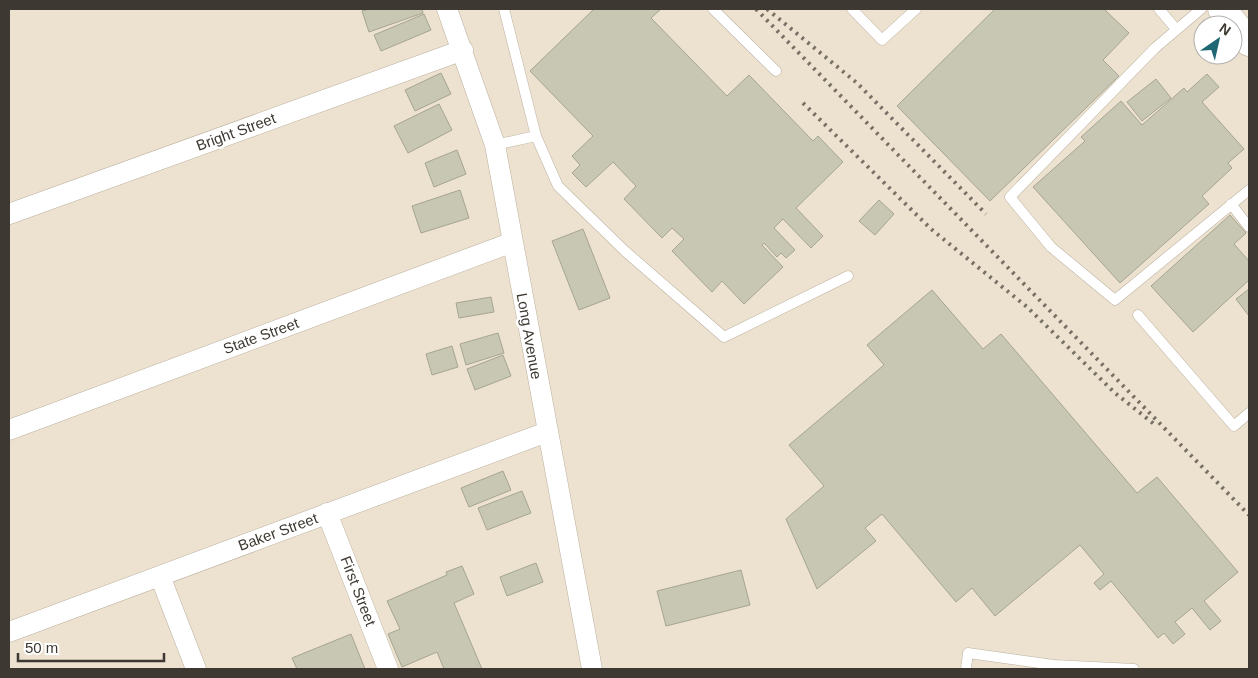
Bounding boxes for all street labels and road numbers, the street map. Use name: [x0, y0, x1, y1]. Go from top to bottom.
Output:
street label: Bright Street: [194, 109, 279, 154]
street label: Long Avenue: [514, 291, 545, 380]
street label: State Street: [221, 314, 302, 357]
street label: Baker Street: [236, 509, 321, 554]
street label: First Street: [337, 554, 380, 629]

